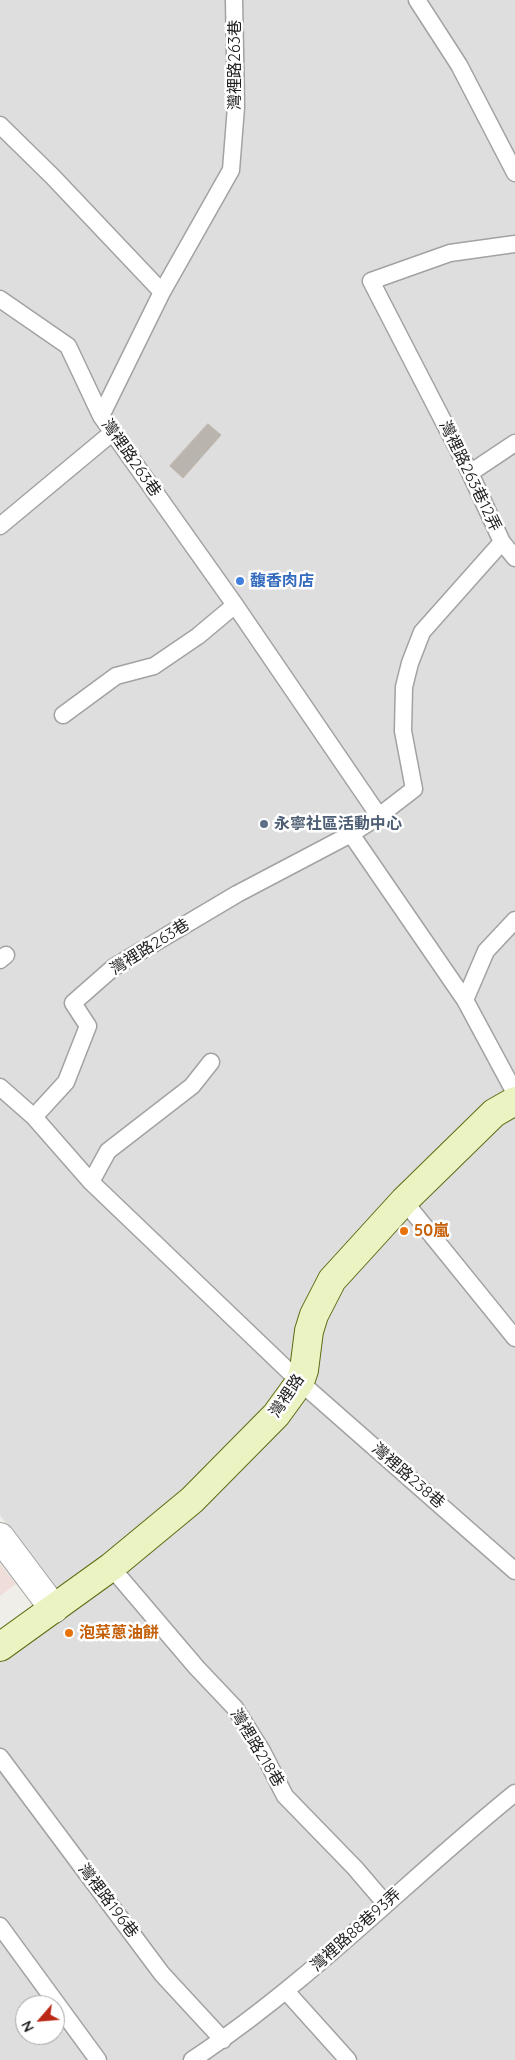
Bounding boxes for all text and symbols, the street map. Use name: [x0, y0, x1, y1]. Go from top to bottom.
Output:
street label: 灣裡路263巷: [225, 20, 245, 110]
street label: 灣裡路263巷: [97, 416, 165, 500]
street label: 灣裡路263巷12弄: [435, 418, 505, 534]
place label: 馥香肉店: [250, 571, 314, 591]
marker: 馥香肉店: [234, 575, 246, 587]
place label: 永寧社區活動中心: [274, 814, 402, 834]
marker: 永寧社區活動中心: [258, 818, 270, 830]
street label: 灣裡路263巷: [107, 915, 193, 979]
place label: 50嵐: [414, 1221, 449, 1241]
marker: 50嵐: [398, 1225, 410, 1237]
street label: 灣裡路: [266, 1371, 308, 1421]
street label: 灣裡路238巷: [368, 1439, 448, 1513]
place label: 泡菜蔥油餅: [79, 1623, 159, 1643]
marker: 泡菜蔥油餅: [63, 1627, 75, 1639]
street label: 灣裡路218巷: [226, 1706, 288, 1790]
street label: 灣裡路196巷: [74, 1860, 142, 1942]
street label: 灣裡路88巷93弄: [307, 1885, 405, 1975]
north arrow: [15, 1995, 65, 2045]
text: N: [17, 2018, 38, 2035]

